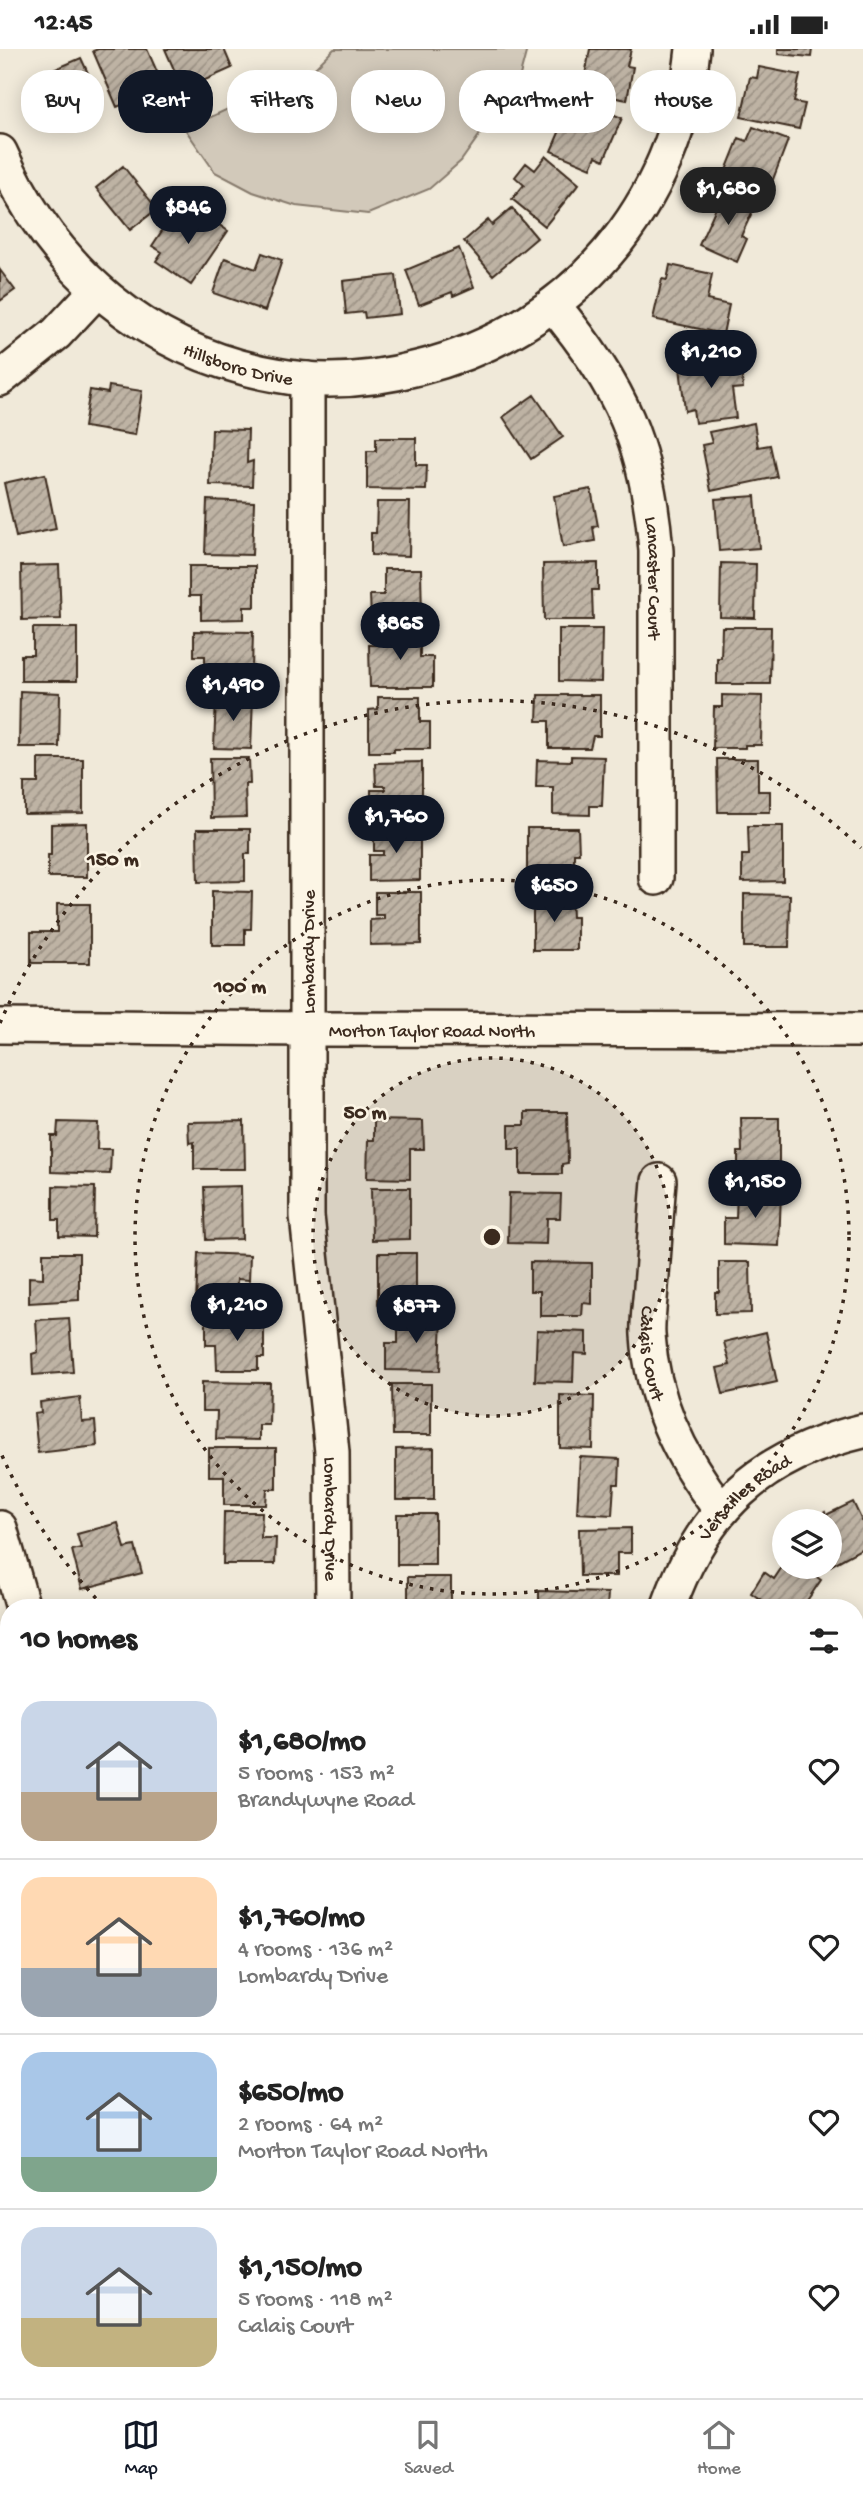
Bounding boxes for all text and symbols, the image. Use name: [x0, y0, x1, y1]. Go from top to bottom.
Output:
text: 12:45: [35, 9, 92, 40]
chip: Buy: [21, 70, 104, 133]
chip: Rent: [118, 70, 213, 133]
chip: Filters: [227, 70, 337, 133]
chip: New: [351, 70, 445, 133]
chip: Apartment: [459, 70, 616, 133]
chip: House: [630, 70, 736, 133]
pin: $1,680: [671, 167, 785, 227]
text: $1,680: [696, 176, 760, 203]
pin: $846: [147, 187, 229, 246]
text: $846: [165, 195, 211, 222]
pin: $1,210: [654, 331, 768, 390]
street label: Hillsboro Drive: [179, 339, 294, 393]
text: $1,210: [681, 339, 741, 366]
street label: Lancaster Court: [638, 515, 664, 642]
pin: $865: [359, 603, 441, 662]
text: $865: [377, 611, 423, 638]
pin: $1,490: [176, 663, 290, 723]
text: $1,490: [202, 672, 264, 699]
pin: $1,760: [339, 795, 453, 855]
text: $1,760: [364, 804, 428, 831]
text: 150 m: [86, 849, 139, 874]
pin: $650: [513, 865, 595, 924]
text: $650: [530, 873, 578, 900]
street label: Lombardy Drive: [299, 890, 322, 1014]
text: 100 m: [213, 976, 266, 1001]
street label: Morton Taylor Road North: [329, 1021, 535, 1044]
text: 50 m: [344, 1102, 387, 1127]
pin: $1,150: [698, 1161, 812, 1220]
text: $1,150: [724, 1169, 786, 1196]
centre of rings: [480, 1225, 504, 1249]
pin: $1,210: [180, 1283, 294, 1343]
pin: $877: [375, 1285, 457, 1345]
text: $1,210: [207, 1292, 267, 1319]
text: $877: [393, 1294, 439, 1321]
street label: Calais Court: [633, 1305, 669, 1406]
street label: Versailles Road: [694, 1450, 798, 1547]
street label: Lombardy Drive: [317, 1457, 341, 1581]
map controls: [772, 1509, 842, 1579]
button: layers: [772, 1509, 842, 1579]
icon: filters: [805, 1622, 843, 1660]
text: 10 homes: [21, 1624, 137, 1659]
text: $1,680/mo: [238, 1726, 366, 1761]
icon: home: [77, 1729, 161, 1813]
icon: heart: [805, 1752, 843, 1790]
text: 5 rooms · 153 m²: [238, 1761, 395, 1788]
text: Brandywyne Road: [238, 1788, 414, 1815]
text: $1,760/mo: [238, 1902, 365, 1937]
icon: home: [77, 1905, 161, 1989]
icon: heart: [805, 1928, 843, 1966]
text: 4 rooms · 136 m²: [238, 1937, 393, 1964]
text: Lombardy Drive: [238, 1964, 388, 1991]
text: $650/mo: [238, 2077, 344, 2112]
icon: home: [77, 2080, 161, 2164]
icon: heart: [805, 2103, 843, 2141]
text: 2 rooms · 64 m²: [238, 2112, 383, 2139]
text: Morton Taylor Road North: [238, 2139, 488, 2166]
text: $1,150/mo: [238, 2252, 362, 2287]
icon: home: [77, 2255, 161, 2339]
icon: heart: [805, 2278, 843, 2316]
text: 5 rooms · 118 m²: [238, 2287, 393, 2314]
text: Calais Court: [238, 2314, 353, 2341]
tab: Map: [122, 2416, 160, 2481]
tab: Saved: [404, 2416, 453, 2481]
tab: Home: [697, 2416, 741, 2481]

